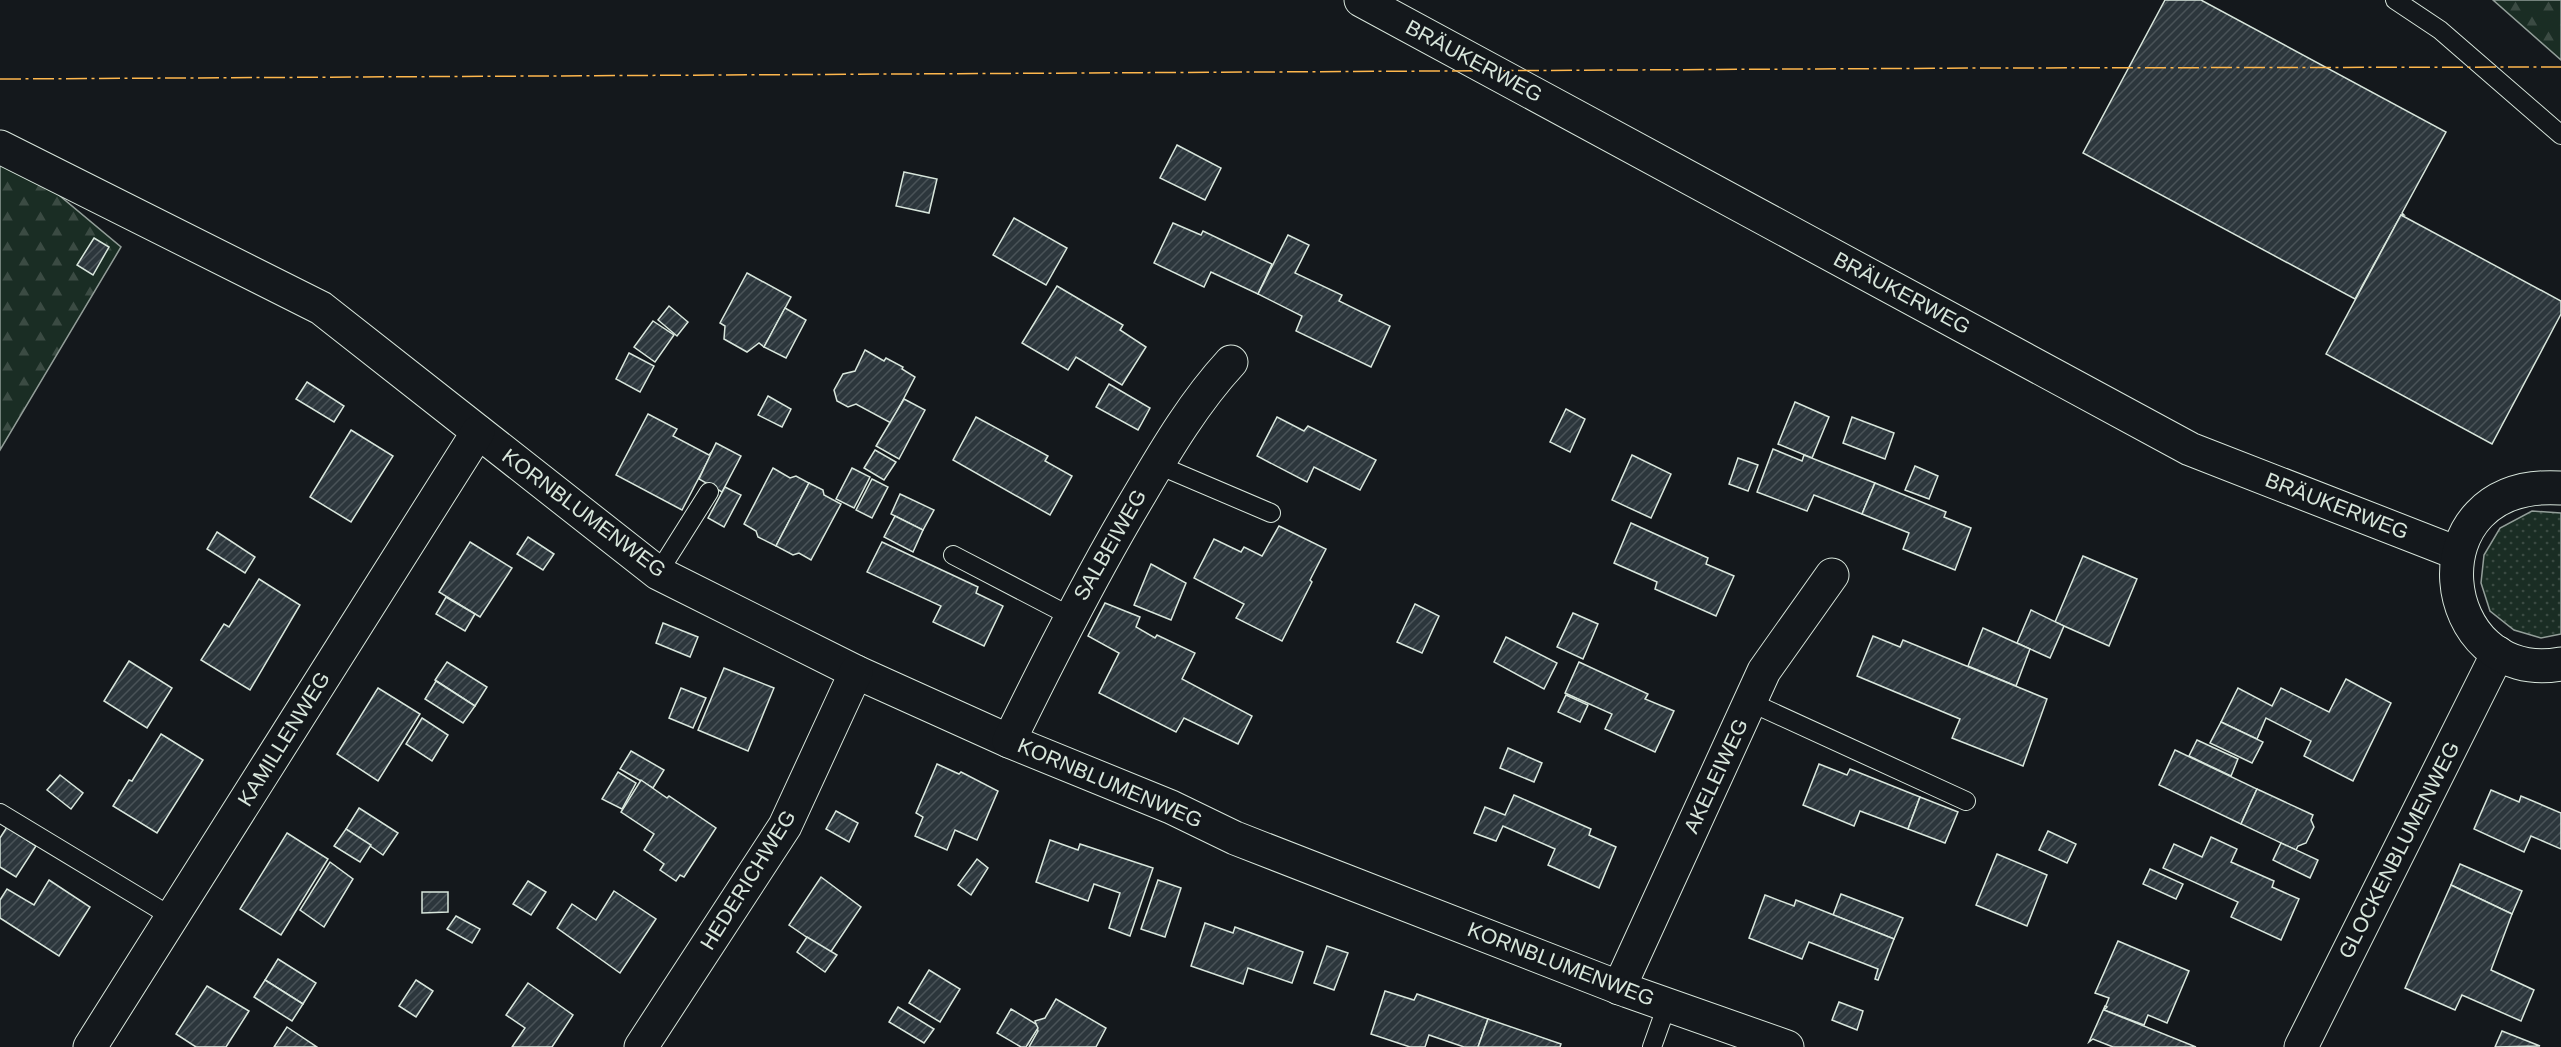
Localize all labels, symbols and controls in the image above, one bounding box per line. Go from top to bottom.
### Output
street label: BRÄUKERWEG [1402,15,1546,106]
street label: BRÄUKERWEG [1830,247,1974,338]
street label: KORNBLUMENWEG [498,444,670,581]
street label: BRÄUKERWEG [2262,468,2412,543]
street label: SALBEIWEG [1069,485,1150,604]
street label: KAMILLENWEG [233,667,334,810]
street label: AKELEIWEG [1679,715,1752,837]
street label: KORNBLUMENWEG [1014,733,1206,832]
street label: GLOCKENBLUMENWEG [2334,737,2463,962]
street label: HEDERICHWEG [695,806,800,954]
street label: KORNBLUMENWEG [1464,917,1658,1010]

